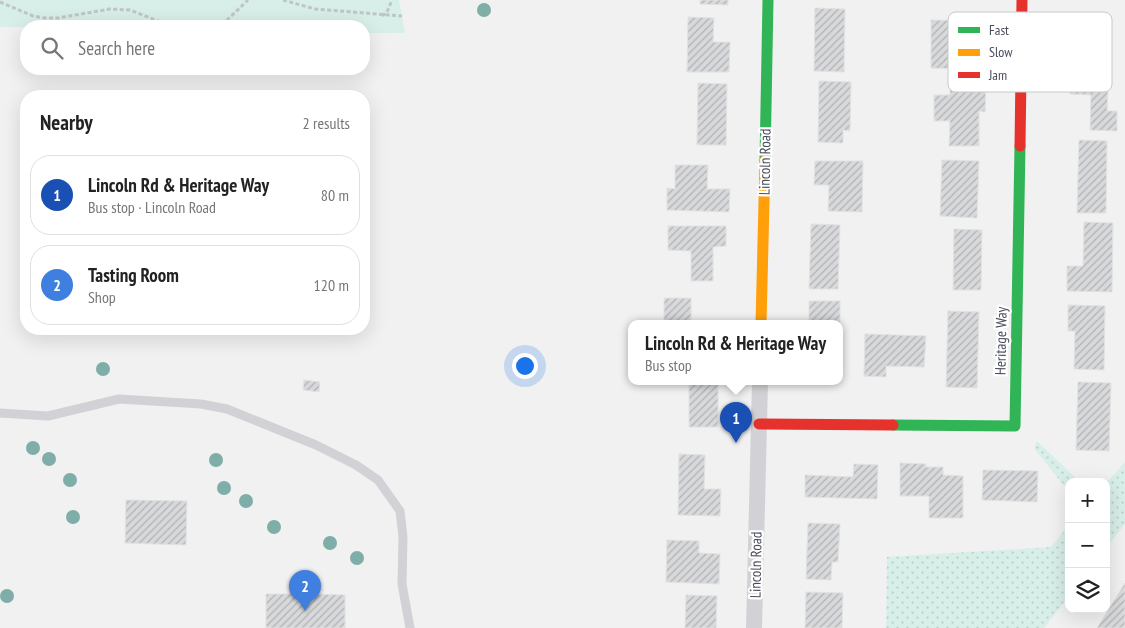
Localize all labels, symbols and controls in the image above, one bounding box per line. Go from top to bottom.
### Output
legend [948,12,1112,92]
search box [20,20,370,75]
text: Fast [989,21,1009,39]
icon: search [38,34,66,62]
text: Search here [78,36,155,60]
text: Slow [989,43,1013,61]
text: Jam [988,66,1007,84]
text: Nearby [40,109,93,136]
text: 2 results [303,113,350,133]
street label: Lincoln Road [754,129,775,195]
text: Lincoln Rd & Heritage Way [88,173,269,197]
text: 1 [53,185,61,205]
text: 80 m [321,185,349,205]
text: Bus stop · Lincoln Road [88,197,216,217]
text: Tasting Room [88,263,179,287]
text: 2 [53,275,61,295]
text: 120 m [314,275,349,295]
text: Shop [88,287,116,307]
street label: Heritage Way [990,306,1011,375]
popup [628,320,843,385]
text: Lincoln Rd & Heritage Way [645,331,826,355]
your location [512,353,538,379]
text: Bus stop [645,355,692,375]
pin: 1 [720,402,752,443]
map controls [1065,478,1110,613]
button: + [1065,478,1110,523]
button: − [1065,523,1110,568]
street label: Lincoln Road [745,532,766,598]
button: layers [1065,568,1110,613]
pin: 2 [289,570,321,611]

